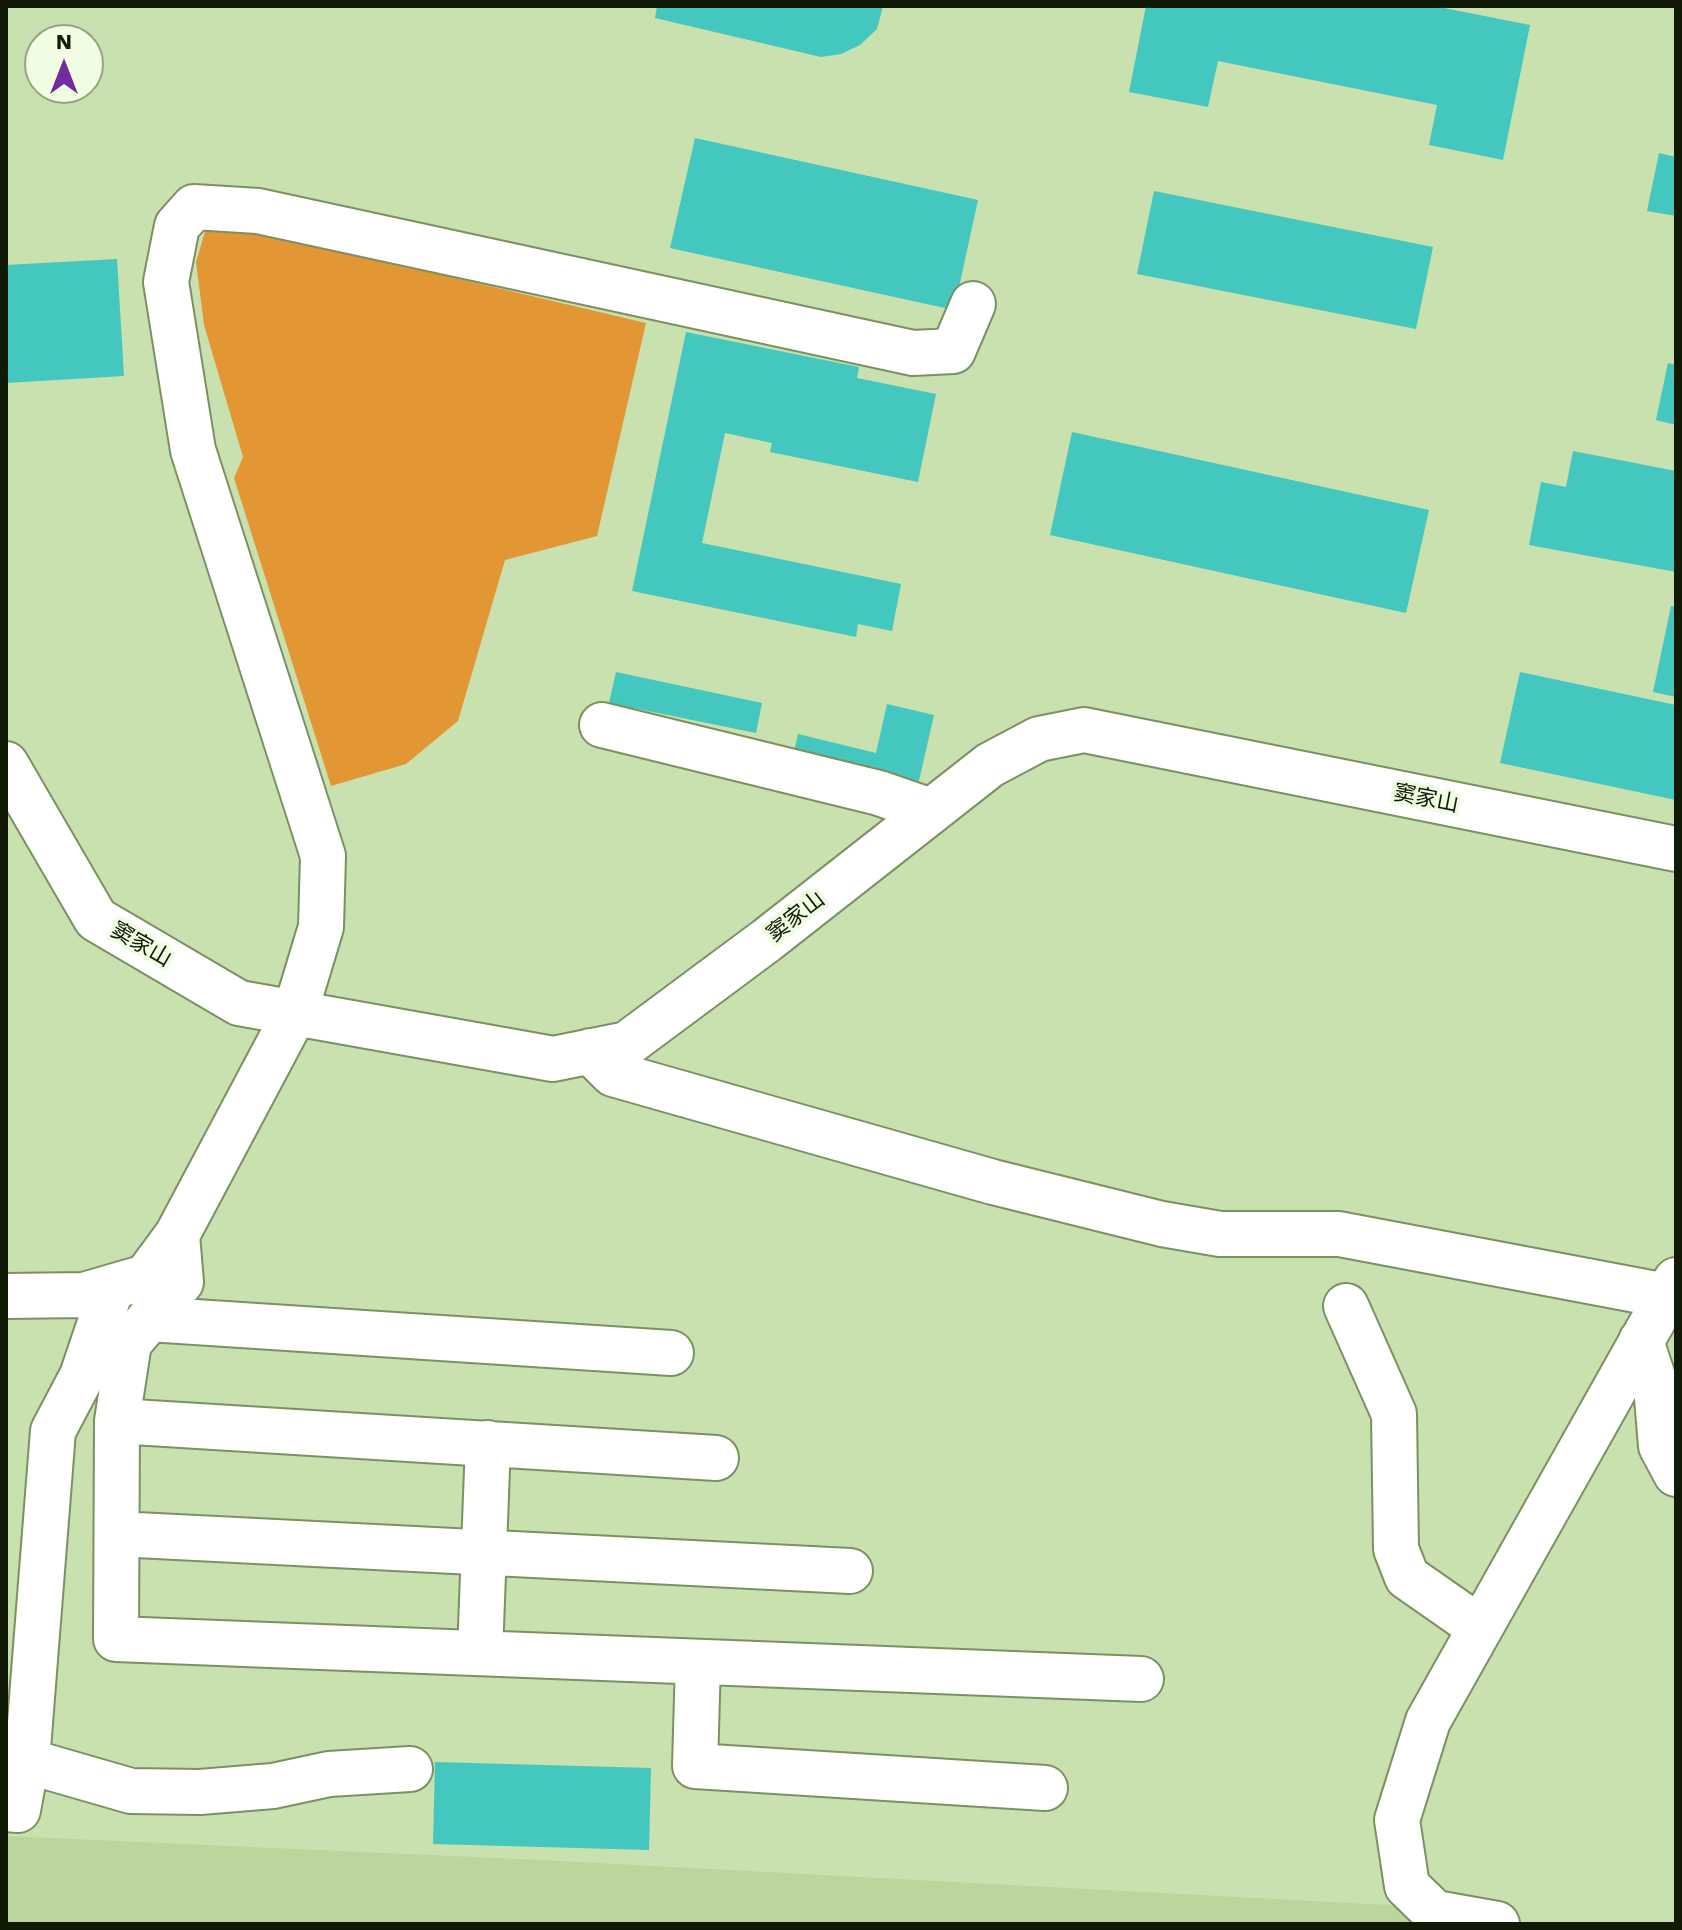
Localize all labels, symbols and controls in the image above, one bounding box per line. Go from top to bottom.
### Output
north arrow [24,24,104,104]
text: N [56,29,72,54]
street label: 窦家山 [1391,780,1461,818]
street label: 窦家山 [762,886,830,948]
street label: 窦家山 [106,917,176,973]

